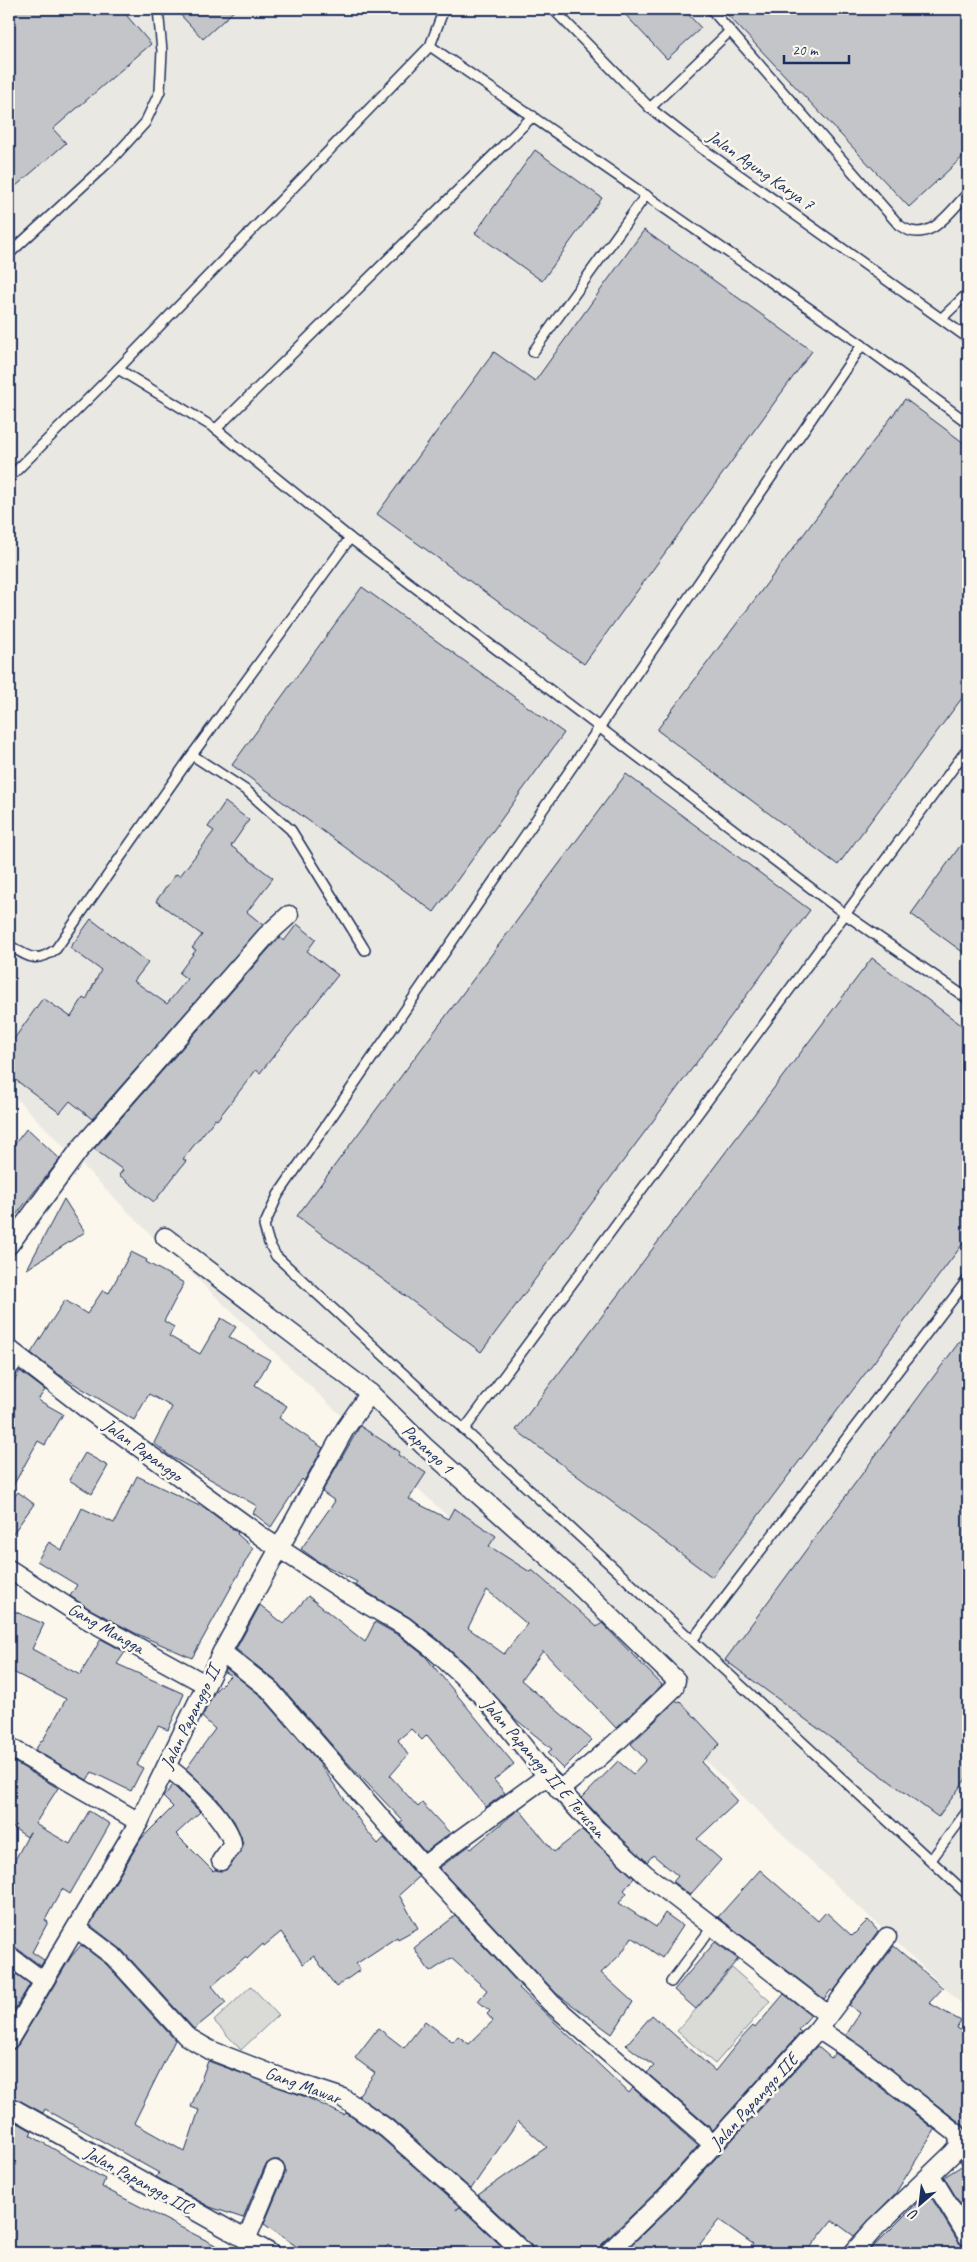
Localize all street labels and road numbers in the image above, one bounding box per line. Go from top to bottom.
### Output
street label: Jalan Agung Karya 7 [703,124,819,215]
street label: Jalan Papanggo [98,1413,188,1487]
street label: Papango 1 [398,1420,459,1479]
street label: Gang Mangga [64,1597,149,1659]
street label: Jalan Papanggo II [155,1658,226,1773]
street label: Jalan Papanggo II E Terusan [477,1693,611,1843]
street label: Jalan Papanggo IIE [704,2047,804,2154]
street label: Gang Mawar [262,2061,346,2110]
street label: Jalan Papanggo IIC [80,2141,199,2220]

